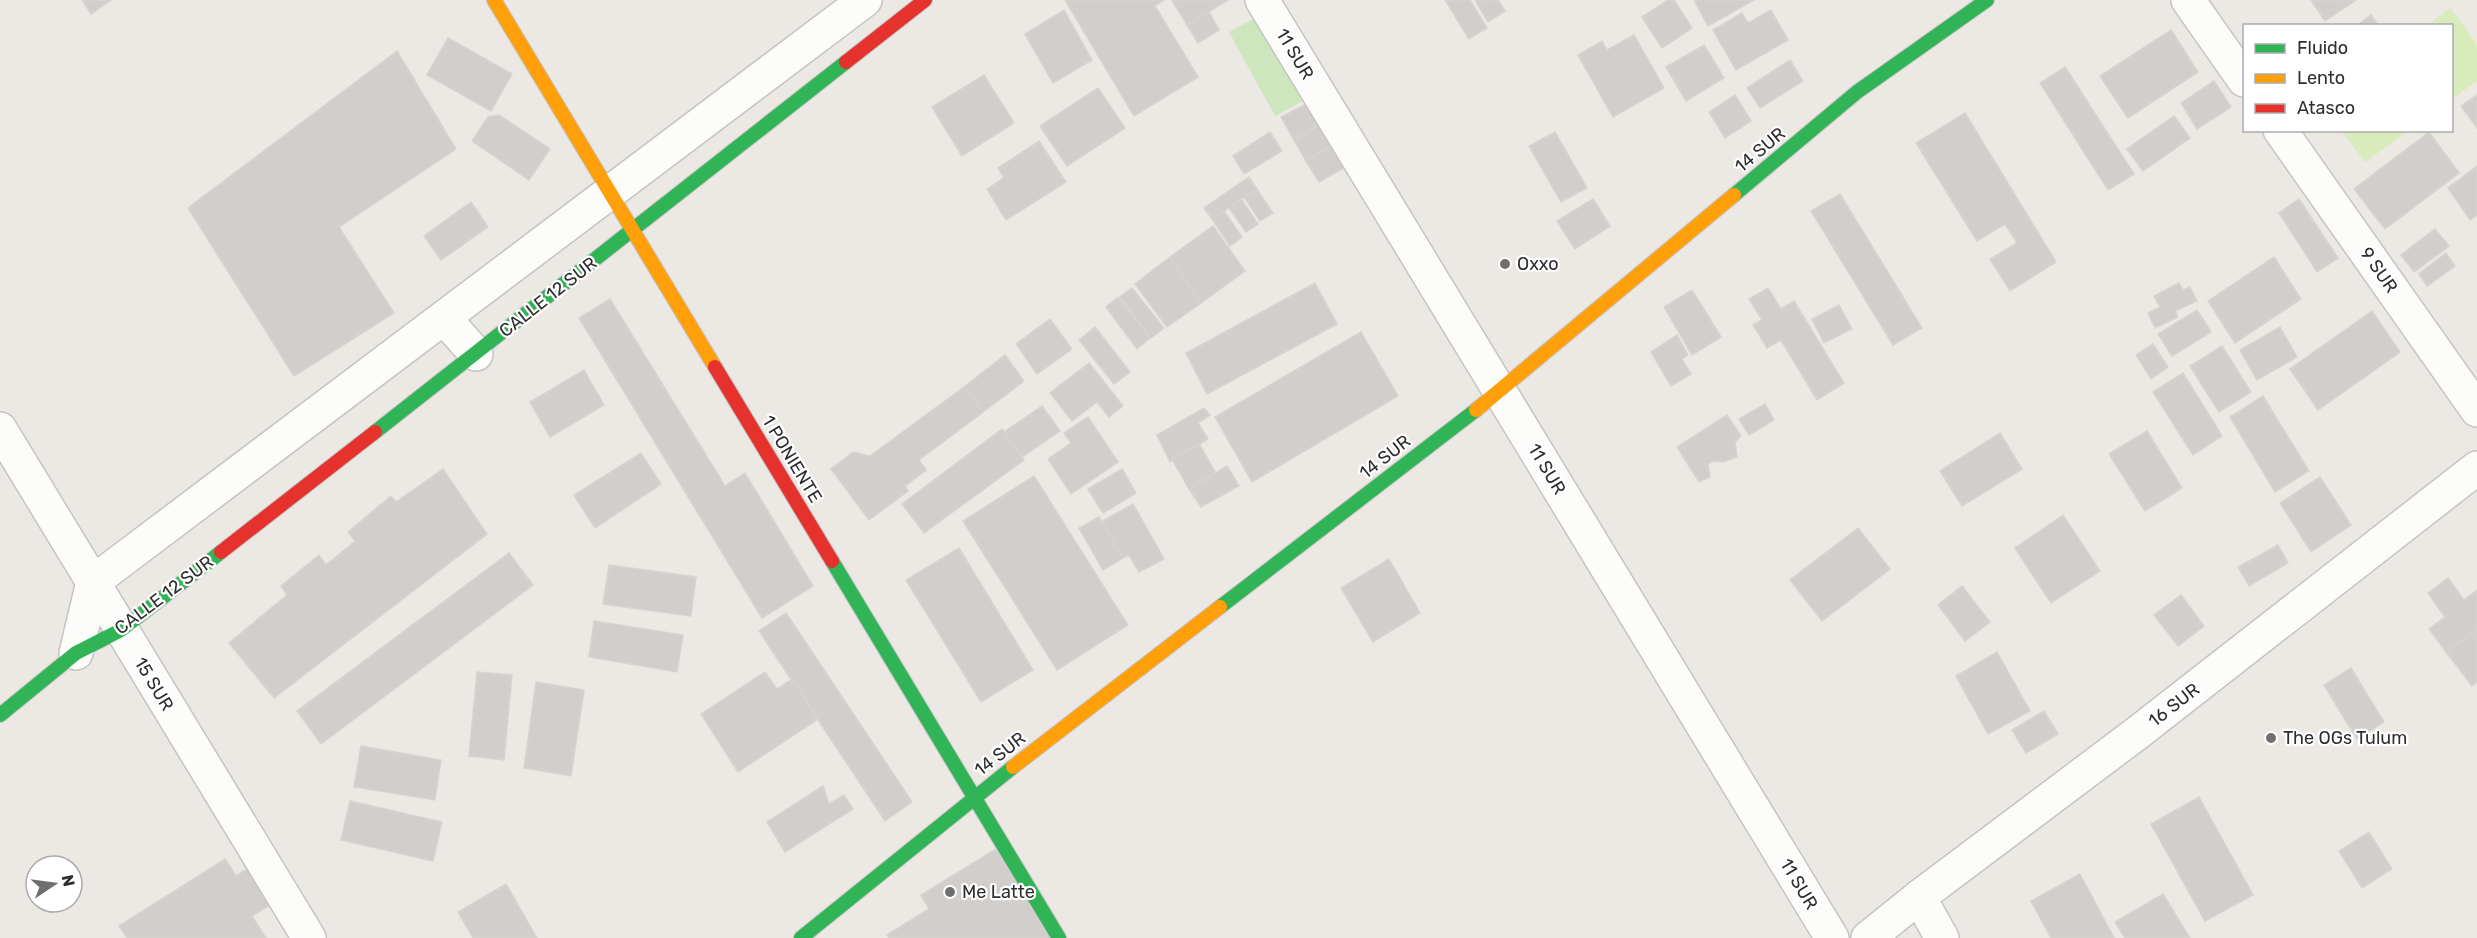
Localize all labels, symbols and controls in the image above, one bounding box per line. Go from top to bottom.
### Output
legend [2243,24,2453,132]
street label: 11 SUR [1271,25,1319,84]
text: Fluido [2297,37,2348,59]
text: Lento [2297,67,2345,89]
text: Atasco [2297,97,2355,119]
street label: 14 SUR [1730,123,1790,177]
street label: 9 SUR [2355,243,2403,297]
street label: CALLE 12 SUR [495,252,601,342]
place label: Oxxo [1517,253,1559,275]
marker: Oxxo [1498,257,1512,271]
street label: 1 PONIENTE [757,411,827,507]
street label: 14 SUR [1355,430,1415,484]
street label: 11 SUR [1523,440,1571,499]
street label: CALLE 12 SUR [110,551,218,639]
street label: 15 SUR [130,653,179,715]
street label: 16 SUR [2144,678,2204,732]
street label: 14 SUR [970,727,1030,781]
place label: The OGs Tulum [2283,727,2407,749]
marker: The OGs Tulum [2264,731,2278,745]
north arrow [24,854,84,914]
street label: 11 SUR [1775,855,1823,914]
text: N [58,873,79,888]
place label: Me Latte [962,881,1035,903]
marker: Me Latte [943,885,957,899]

